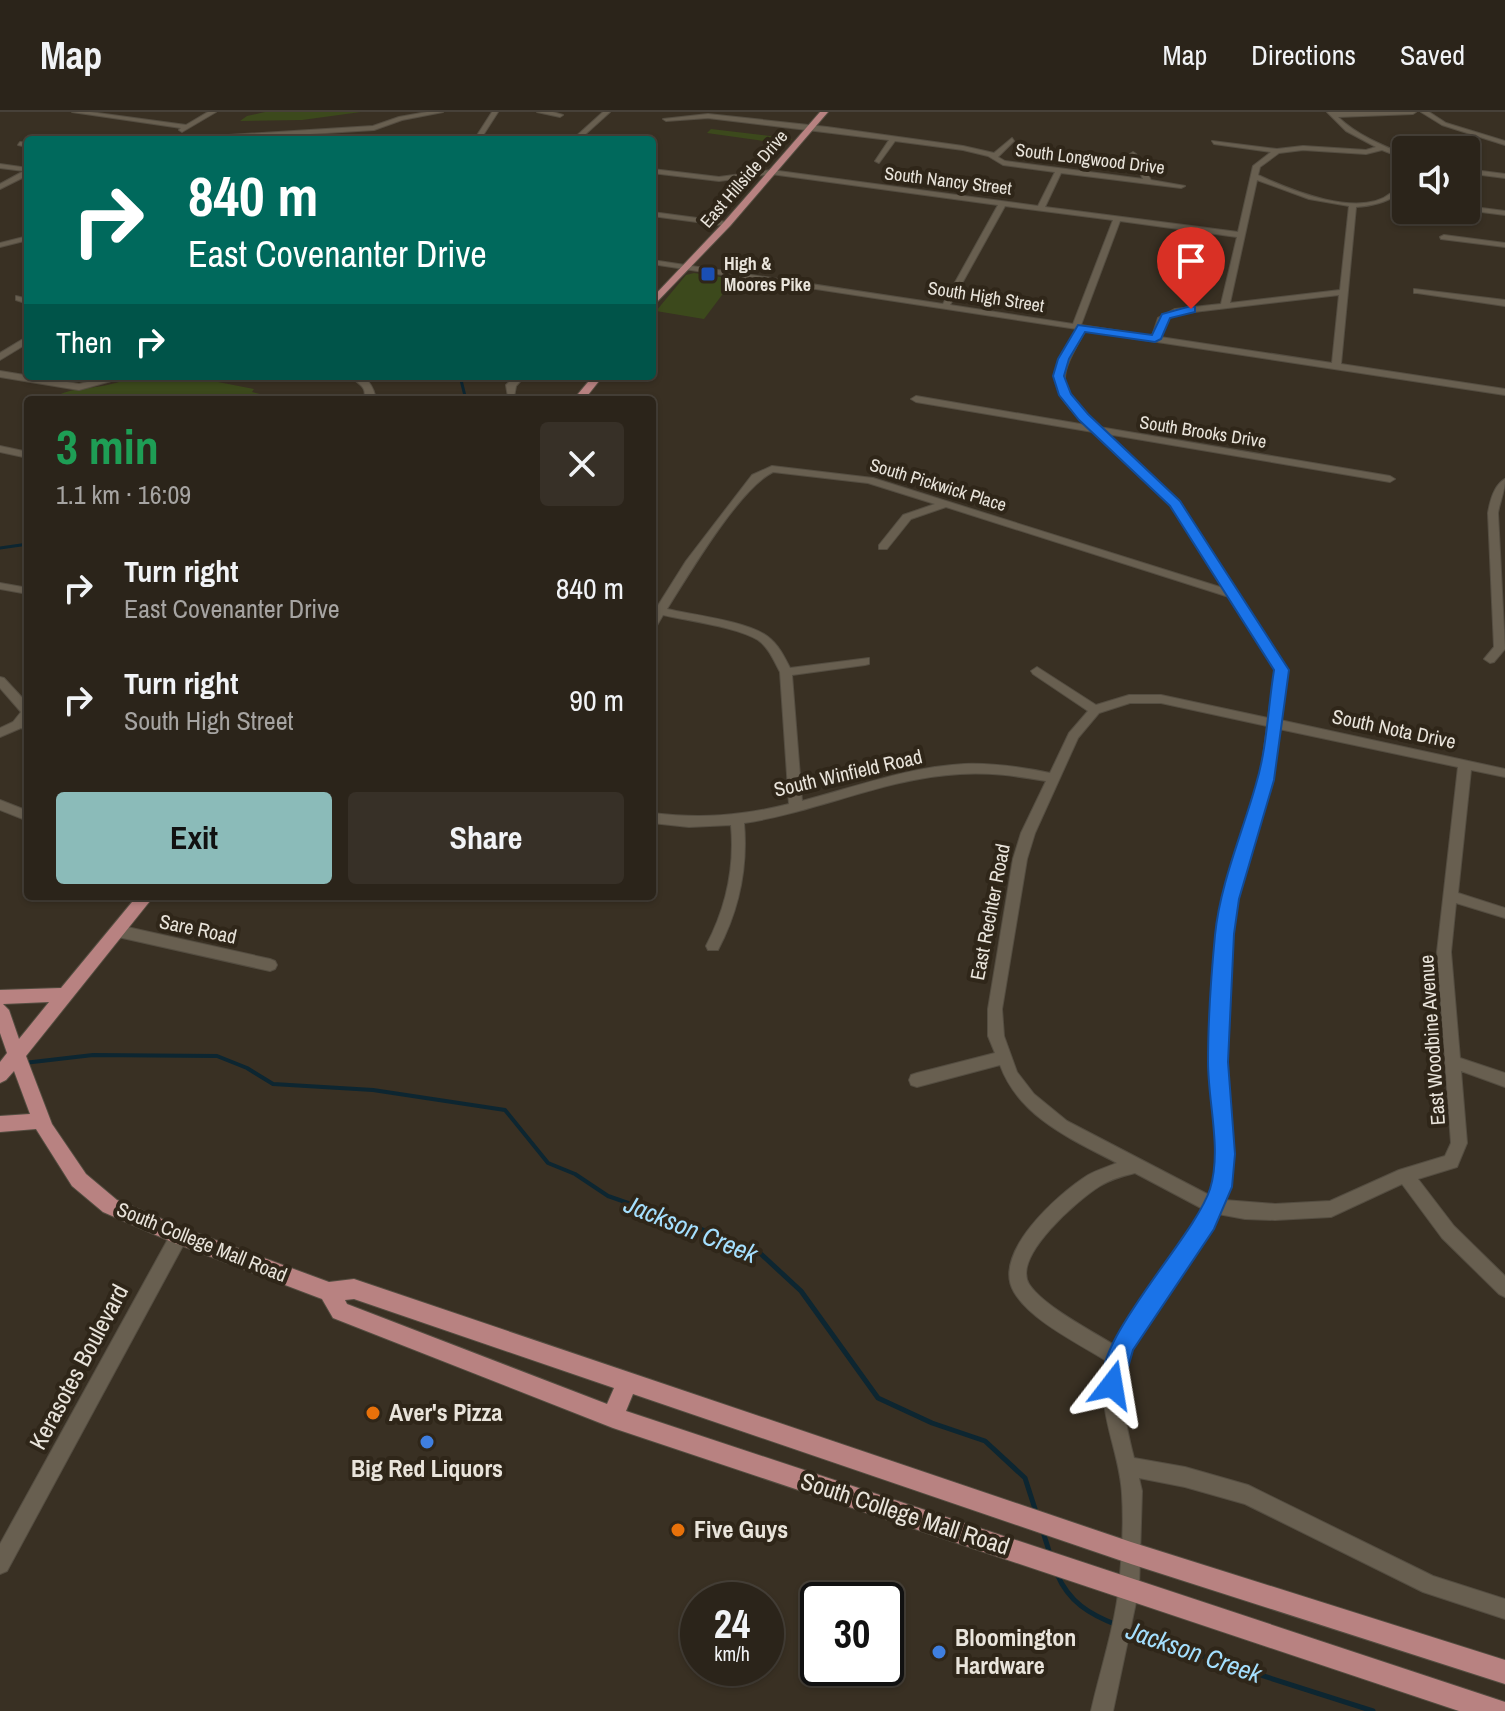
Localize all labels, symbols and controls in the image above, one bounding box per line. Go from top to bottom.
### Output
text: Map [40,30,102,81]
text: Map [1163,36,1207,74]
text: Directions [1251,36,1356,74]
text: Saved [1400,36,1465,74]
street label: East Hillside Drive [694,124,793,233]
map controls [1392,136,1480,224]
button: sound [1392,136,1480,224]
street label: South Longwood Drive [1014,137,1166,180]
text: 840 m [188,158,318,233]
street label: South Nancy Street [883,160,1013,201]
icon: right [56,168,160,272]
pin [1157,227,1225,309]
text: East Covenanter Drive [188,230,487,278]
icon: arrive [1169,239,1213,283]
place label: High & Moores Pike [724,251,811,297]
marker: High & Moores Pike [699,265,717,283]
street label: South High Street [926,275,1046,318]
icon: right [128,320,172,364]
text: Then [56,322,112,362]
street label: South Brooks Drive [1138,409,1268,454]
text: 3 min [56,414,159,479]
button: close [540,422,624,506]
street label: South Pickwick Place [867,452,1010,517]
text: 1.1 km · 16:09 [56,477,191,512]
text: Turn right [124,551,238,591]
icon: right [56,566,100,610]
text: 840 m [556,568,624,608]
text: East Covenanter Drive [124,591,340,626]
text: Turn right [124,663,238,703]
icon: right [56,678,100,722]
text: 90 m [569,680,624,720]
street label: South Nota Drive [1330,702,1458,755]
text: South High Street [124,703,294,738]
street label: South Winfield Road [771,742,925,803]
button: Exit [56,792,332,884]
button: Share [348,792,624,884]
street label: East Rechter Road [963,841,1016,982]
street label: Sare Road [157,907,239,950]
street label: East Woodbine Avenue [1412,954,1451,1126]
water label: Jackson Creek [618,1186,764,1272]
street label: South College Mall Road [113,1195,291,1288]
street label: Kerasotes Boulevard [21,1278,135,1455]
position arrow [1070,1343,1154,1427]
place label: Aver's Pizza [389,1396,502,1428]
marker: Aver's Pizza [364,1404,382,1422]
marker: Big Red Liquors [418,1433,436,1451]
place label: Big Red Liquors [351,1452,503,1484]
street label: South College Mall Road [797,1464,1014,1562]
place label: Five Guys [694,1513,788,1545]
marker: Five Guys [669,1521,687,1539]
speed limit sign: 30 [800,1582,904,1686]
text: 24 [714,1597,750,1650]
water label: Jackson Creek [1121,1612,1268,1691]
place label: Bloomington Hardware [955,1621,1076,1681]
text: km/h [714,1640,750,1667]
marker: Bloomington Hardware [930,1643,948,1661]

